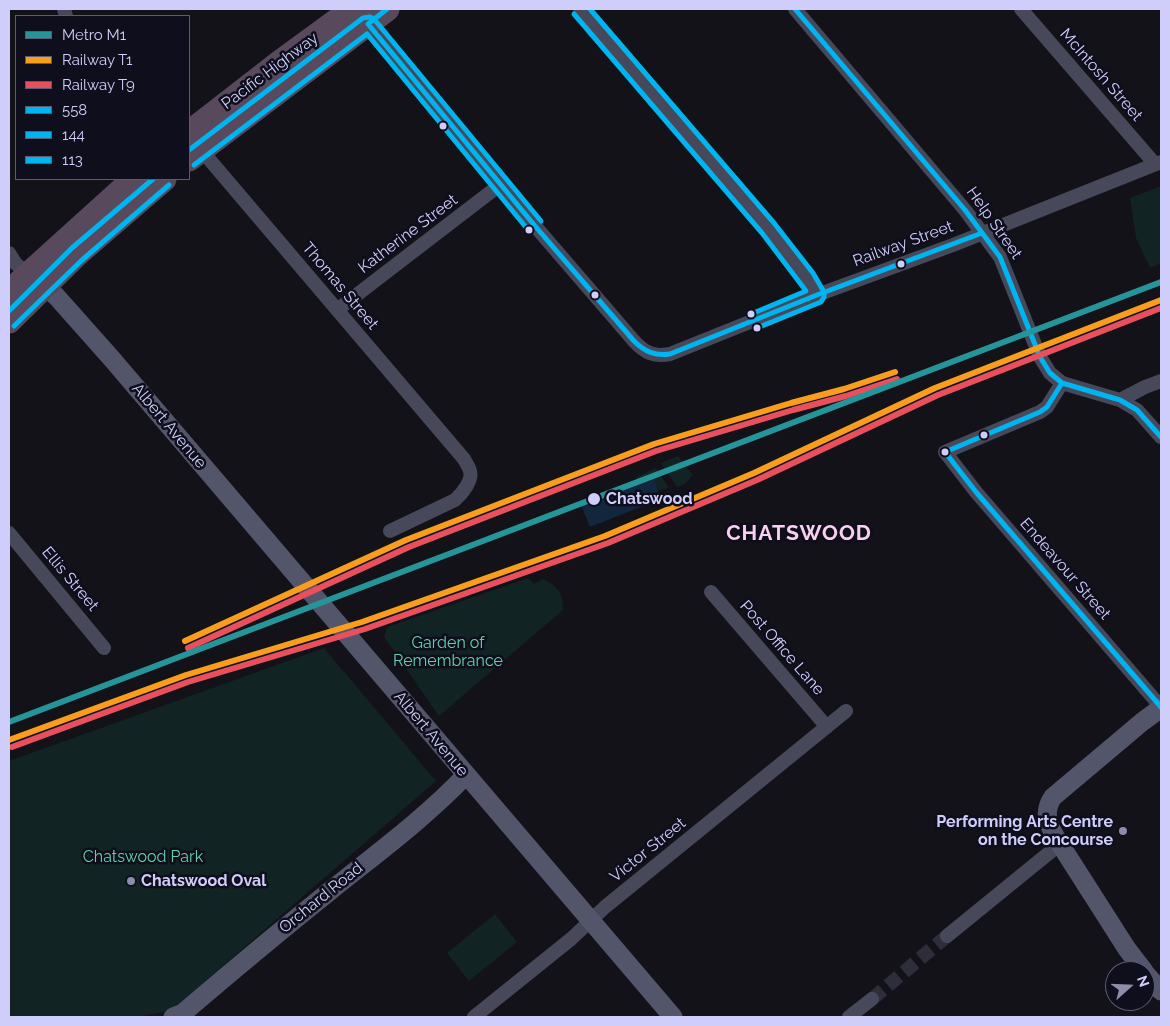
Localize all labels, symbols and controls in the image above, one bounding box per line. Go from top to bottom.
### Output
legend [15,15,190,180]
street label: McIntosh Street [1056,25,1146,125]
text: Metro M1 [62,26,126,44]
street label: Pacific Highway [218,28,322,114]
text: Railway T1 [62,51,133,69]
text: Railway T9 [62,76,135,94]
text: 558 [62,101,87,119]
unlabelled marker [438,121,448,131]
text: 144 [62,126,85,144]
text: 113 [62,151,83,169]
street label: Help Street [962,183,1026,263]
street label: Katherine Street [355,190,461,278]
street label: Railway Street [850,217,956,271]
unlabelled marker [524,225,534,235]
street label: Thomas Street [298,238,382,334]
unlabelled marker [896,259,906,269]
unlabelled marker [590,290,600,300]
unlabelled marker [746,309,756,319]
unlabelled marker [752,323,762,333]
street label: Albert Avenue [128,379,210,473]
unlabelled marker [979,430,989,440]
unlabelled marker [940,447,950,457]
place label: Chatswood [606,489,692,509]
marker: Chatswood [586,491,602,507]
street label: Endeavour Street [1016,514,1114,624]
district label: CHATSWOOD [725,521,873,547]
street label: Ellis Street [38,543,102,615]
street label: Post Office Lane [736,597,828,699]
park label: Garden of Remembrance [393,633,503,671]
street label: Albert Avenue [390,687,472,781]
place label: Performing Arts Centre on the Concourse [936,812,1113,850]
street label: Victor Street [606,814,690,886]
marker: Performing Arts Centre on the Concourse [1117,825,1129,837]
park label: Chatswood Park [83,847,203,867]
street label: Orchard Road [275,858,367,938]
place label: Chatswood Oval [141,871,266,891]
marker: Chatswood Oval [125,875,137,887]
north arrow [1105,961,1155,1011]
text: N [1134,973,1153,989]

